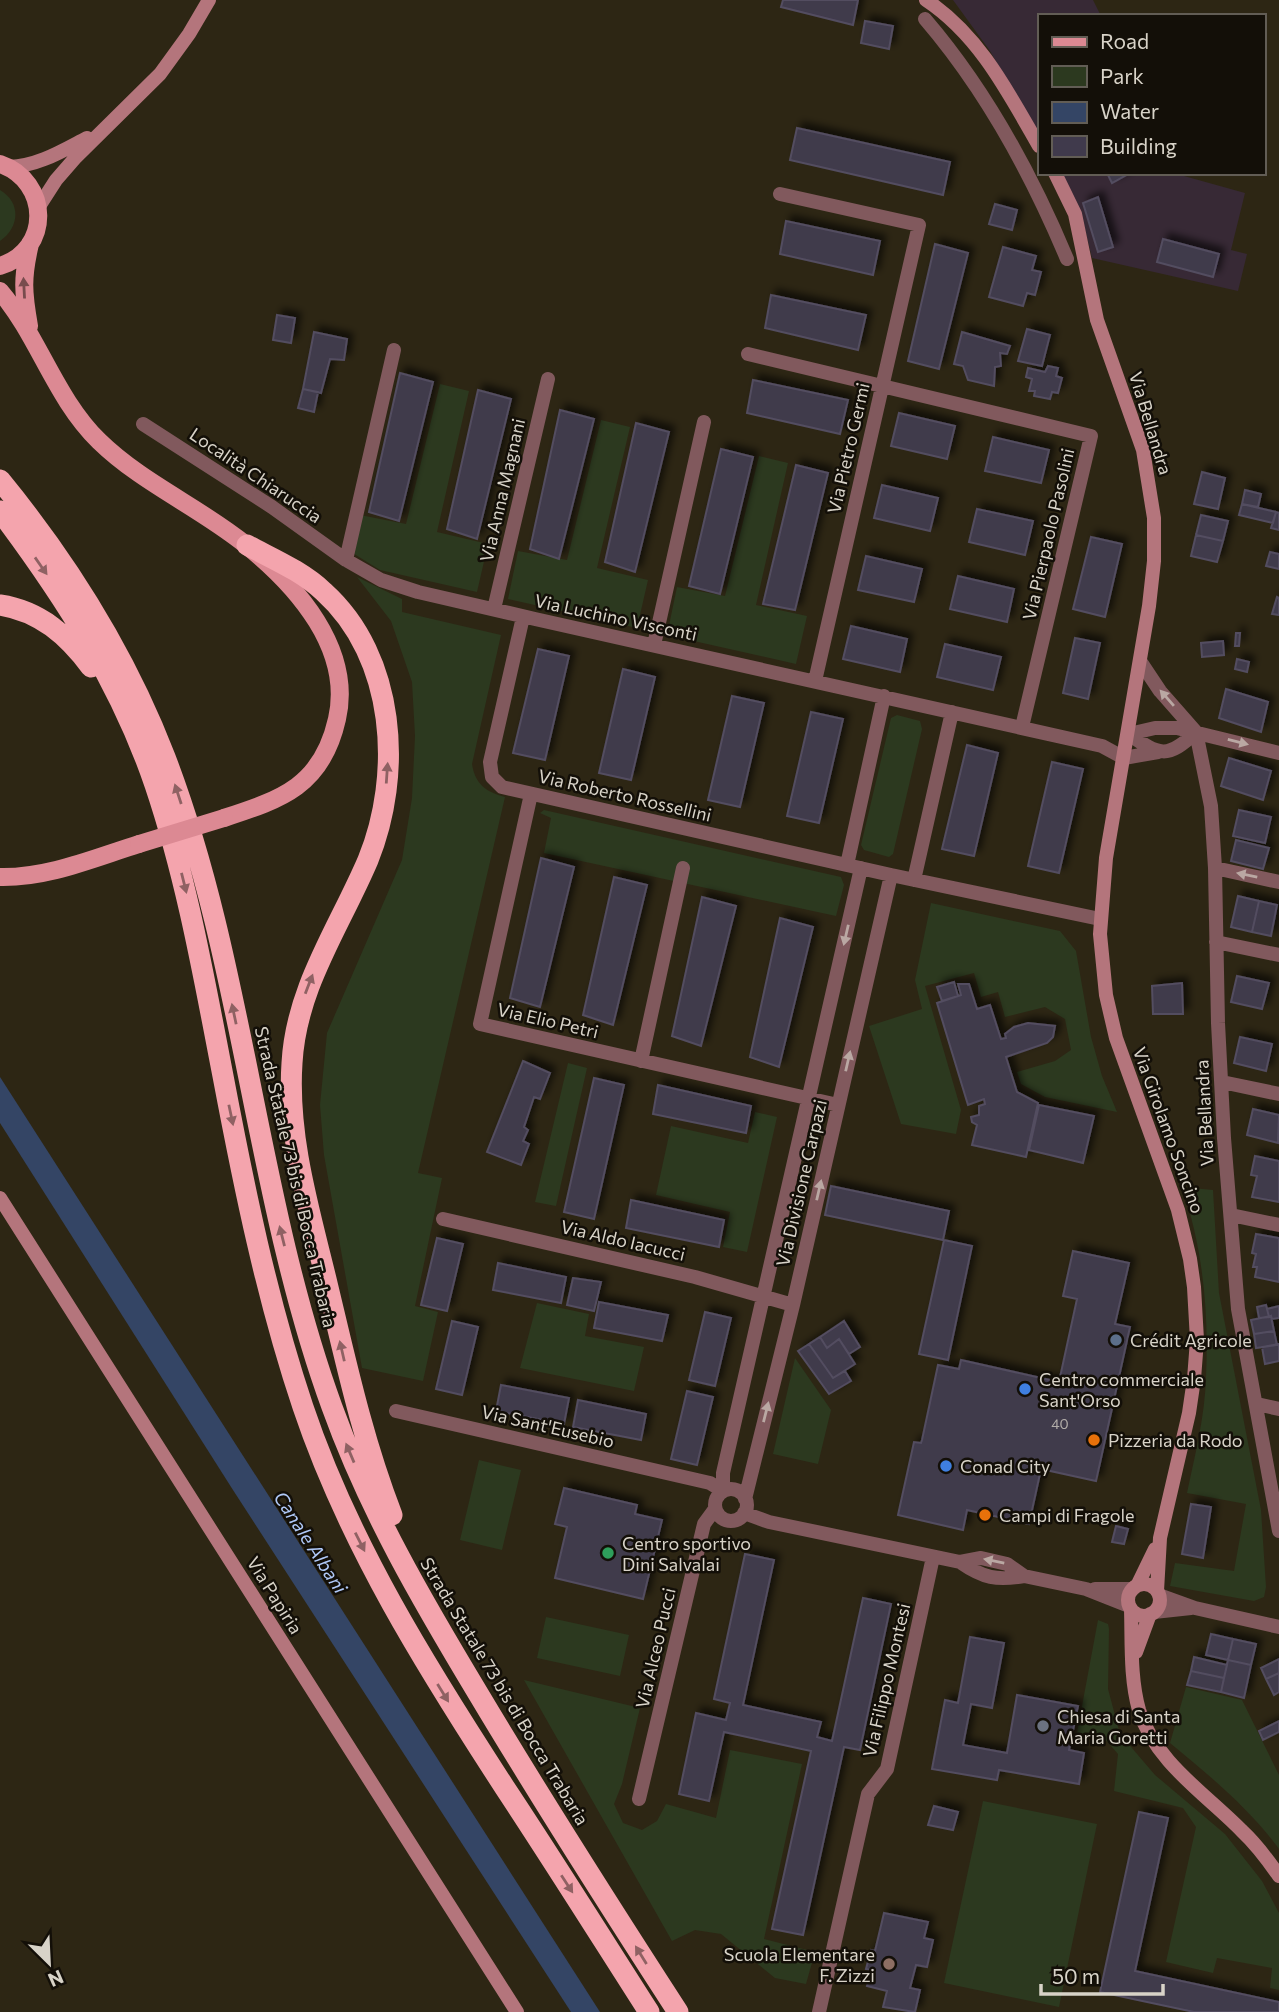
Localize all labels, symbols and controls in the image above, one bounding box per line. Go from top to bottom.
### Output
legend [1038,14,1265,175]
text: Road [1100,28,1149,53]
text: Park [1100,63,1144,88]
text: Water [1100,98,1159,123]
text: Building [1100,133,1177,158]
one-way arrow [18,277,29,299]
street label: Via Bellandra [1125,369,1177,477]
street label: Via Pietro Germi [822,380,874,516]
street label: Via Anna Magnani [475,416,529,564]
street label: Località Chiaruccia [186,423,326,527]
street label: Via Pierpaolo Pasolini [1018,446,1078,622]
one-way arrow [34,557,48,575]
street label: Via Luchino Visconti [533,589,699,645]
one-way arrow [1159,689,1175,707]
one-way arrow [1227,737,1249,748]
one-way arrow [382,761,393,783]
street label: Via Roberto Rossellini [536,764,714,826]
one-way arrow [172,783,183,804]
one-way arrow [1236,870,1258,881]
one-way arrow [179,872,190,894]
one-way arrow [840,924,851,946]
one-way arrow [304,974,315,995]
street label: Via Elio Petri [495,998,601,1042]
one-way arrow [229,1003,240,1025]
street label: Strada Statale 73 bis di Bocca Trabaria [251,1024,341,1330]
street label: Via Girolamo Soncino [1129,1044,1209,1216]
one-way arrow [843,1050,854,1072]
street label: Via Bellandra [1190,1059,1218,1167]
street label: Via Divisione Carpazi [771,1097,831,1269]
one-way arrow [226,1104,237,1126]
one-way arrow [813,1179,824,1201]
street label: Via Aldo Iacucci [559,1215,687,1265]
one-way arrow [276,1225,287,1247]
place label: Crédit Agricole [1130,1329,1252,1351]
marker: Crédit Agricole [1108,1332,1124,1348]
one-way arrow [337,1340,348,1362]
place label: Centro commerciale Sant'Orso [1039,1368,1204,1411]
marker: Centro commerciale Sant'Orso [1017,1381,1033,1397]
street label: Via Sant'Eusebio [479,1400,617,1452]
one-way arrow [761,1401,772,1423]
house number: 40 [1051,1415,1069,1432]
place label: Pizzeria da Rodo [1108,1429,1243,1451]
marker: Pizzeria da Rodo [1086,1432,1102,1448]
one-way arrow [345,1442,356,1463]
place label: Conad City [960,1455,1050,1477]
marker: Conad City [938,1458,954,1474]
water label: Canale Albani [269,1487,353,1598]
place label: Campi di Fragole [999,1504,1135,1526]
marker: Campi di Fragole [977,1507,993,1523]
one-way arrow [355,1532,366,1552]
place label: Centro sportivo Dini Salvalai [622,1532,751,1575]
marker: Centro sportivo Dini Salvalai [600,1545,616,1561]
street label: Via Papiria [243,1552,307,1638]
street label: Strada Statale 73 bis di Bocca Trabaria [416,1553,594,1829]
one-way arrow [983,1556,1005,1567]
street label: Via Alceo Pucci [630,1585,680,1711]
street label: Via Filippo Montesi [858,1601,914,1759]
one-way arrow [436,1683,449,1703]
place label: Chiesa di Santa Maria Goretti [1057,1705,1180,1748]
marker: Chiesa di Santa Maria Goretti [1035,1718,1051,1734]
one-way arrow [560,1874,573,1894]
north arrow [14,1928,84,1998]
place label: Scuola Elementare F. Zizzi [724,1943,875,1986]
one-way arrow [634,1945,647,1964]
scale bar [1041,1952,1164,1996]
marker: Scuola Elementare F. Zizzi [881,1956,897,1972]
text: 50 m [1052,1963,1100,1988]
text: N [45,1966,67,1992]

